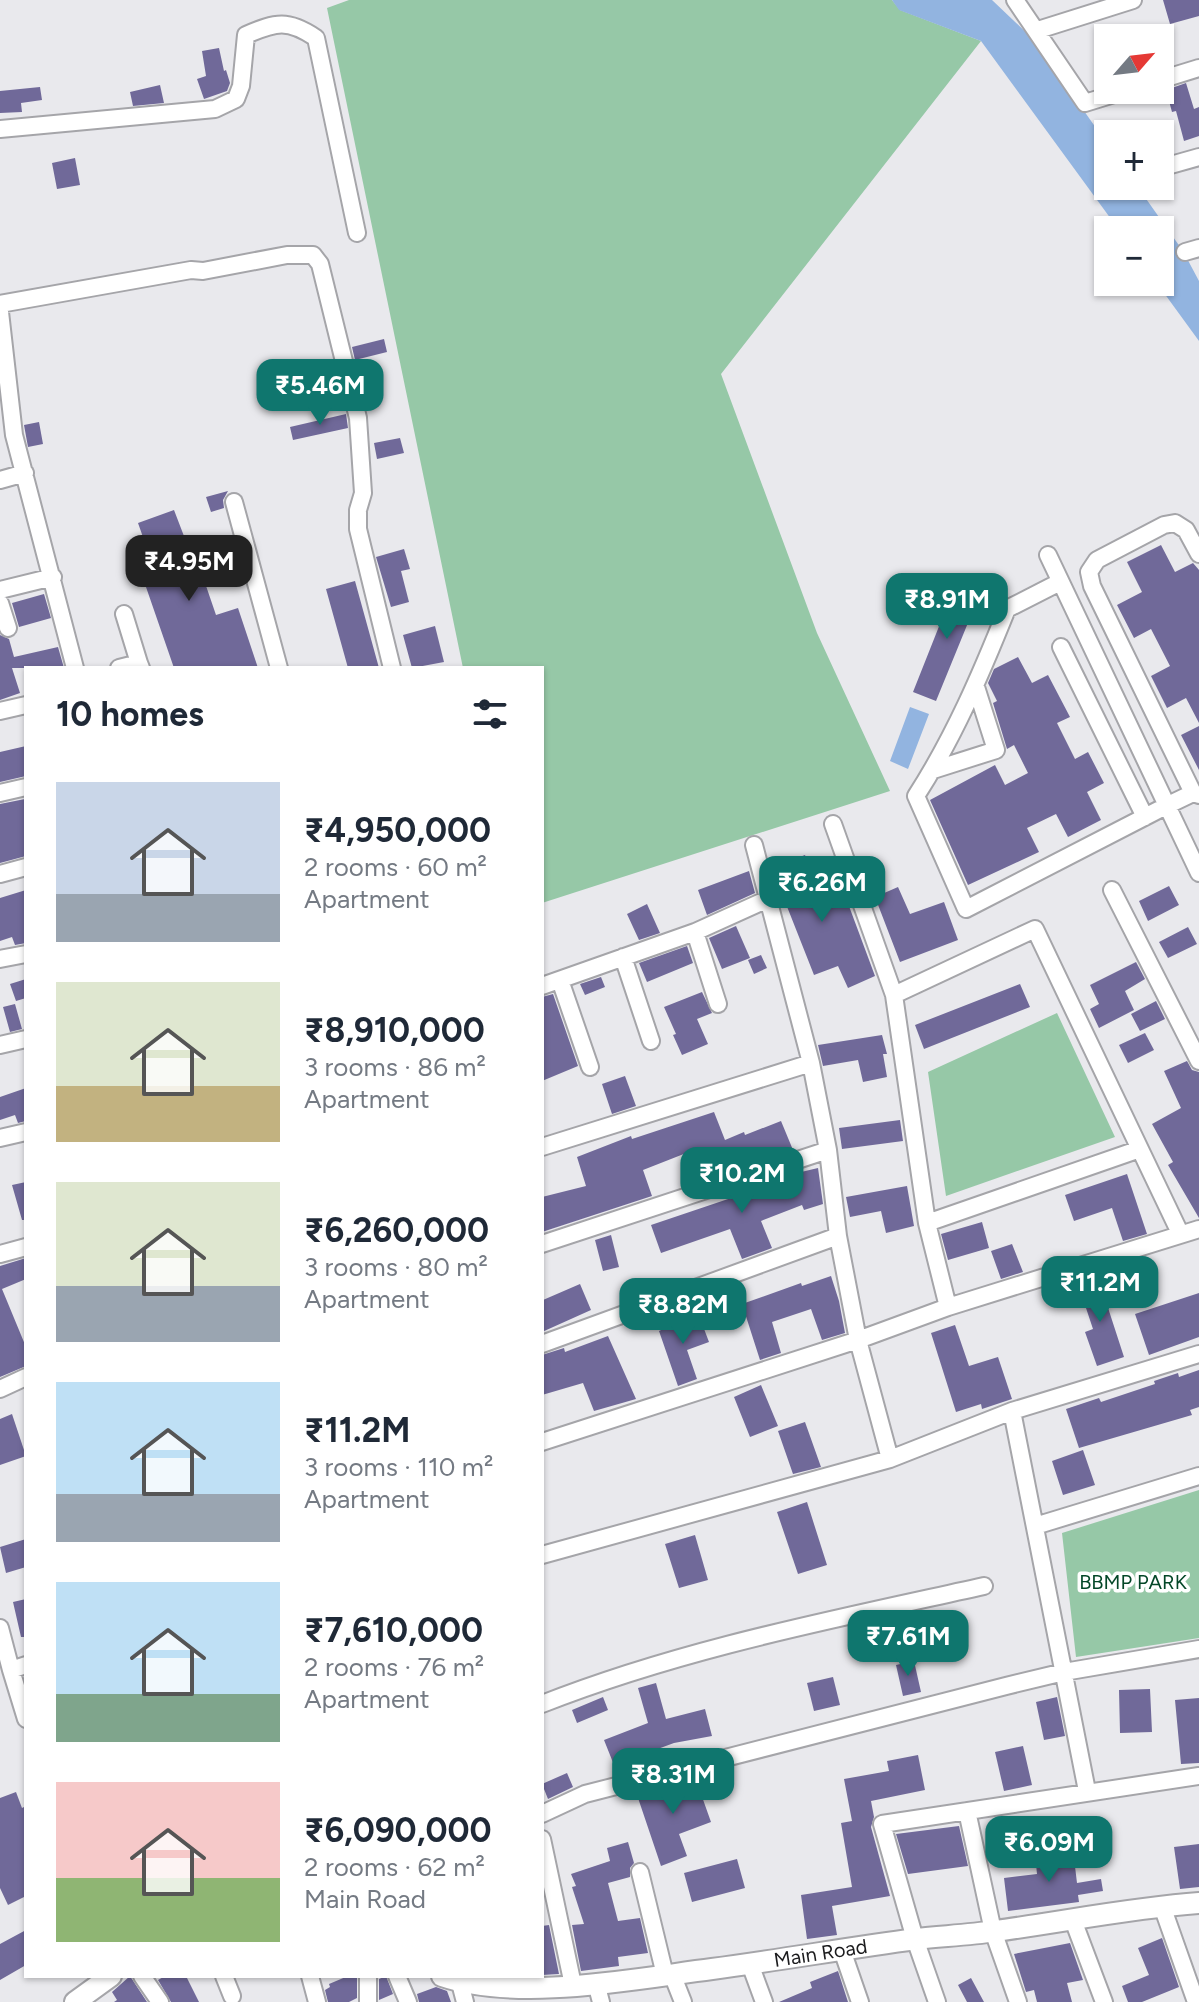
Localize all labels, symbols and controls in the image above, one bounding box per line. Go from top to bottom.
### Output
north arrow [1094,24,1174,104]
map controls [1094,24,1174,296]
button: + [1094,120,1174,200]
button: − [1094,216,1174,296]
pin: ₹5.46M [255,359,385,427]
text: ₹5.46M [275,369,365,401]
pin: ₹4.95M [124,535,254,603]
text: ₹4.95M [144,545,234,577]
pin: ₹8.91M [882,573,1012,641]
text: ₹8.91M [904,583,990,615]
icon: filters [468,692,512,736]
text: 10 homes [56,694,204,735]
text: ₹4,950,000 [304,810,491,851]
icon: home [120,814,216,910]
text: 2 rooms · 60 m² [304,851,487,883]
pin: ₹6.26M [757,856,887,924]
text: ₹6.26M [777,866,867,898]
text: Apartment [304,883,430,915]
text: ₹8,910,000 [304,1010,485,1051]
icon: home [120,1014,216,1110]
text: 3 rooms · 86 m² [304,1051,486,1083]
text: Apartment [304,1083,430,1115]
pin: ₹10.2M [677,1147,807,1215]
text: ₹10.2M [698,1157,786,1189]
text: ₹6,260,000 [304,1210,489,1251]
icon: home [120,1214,216,1310]
text: 3 rooms · 80 m² [304,1251,488,1283]
pin: ₹11.2M [1035,1256,1165,1324]
text: ₹11.2M [1059,1266,1141,1298]
pin: ₹8.82M [618,1278,748,1346]
text: Apartment [304,1283,430,1315]
text: ₹8.82M [637,1288,729,1320]
text: ₹11.2M [304,1410,410,1451]
icon: home [120,1414,216,1510]
text: 3 rooms · 110 m² [304,1451,493,1483]
text: Apartment [304,1483,430,1515]
park label: BBMP PARK [1079,1570,1188,1594]
text: ₹7,610,000 [304,1610,483,1651]
pin: ₹7.61M [843,1610,973,1678]
icon: home [120,1614,216,1710]
text: ₹7.61M [866,1620,950,1652]
text: 2 rooms · 76 m² [304,1651,484,1683]
text: Apartment [304,1683,430,1715]
pin: ₹8.31M [608,1748,738,1816]
text: ₹8.31M [630,1758,716,1790]
text: ₹6,090,000 [304,1810,491,1851]
icon: home [120,1814,216,1910]
pin: ₹6.09M [984,1816,1114,1884]
text: ₹6.09M [1003,1826,1095,1858]
text: 2 rooms · 62 m² [304,1851,485,1883]
text: Main Road [304,1883,426,1915]
street label: Main Road [772,1934,869,1972]

